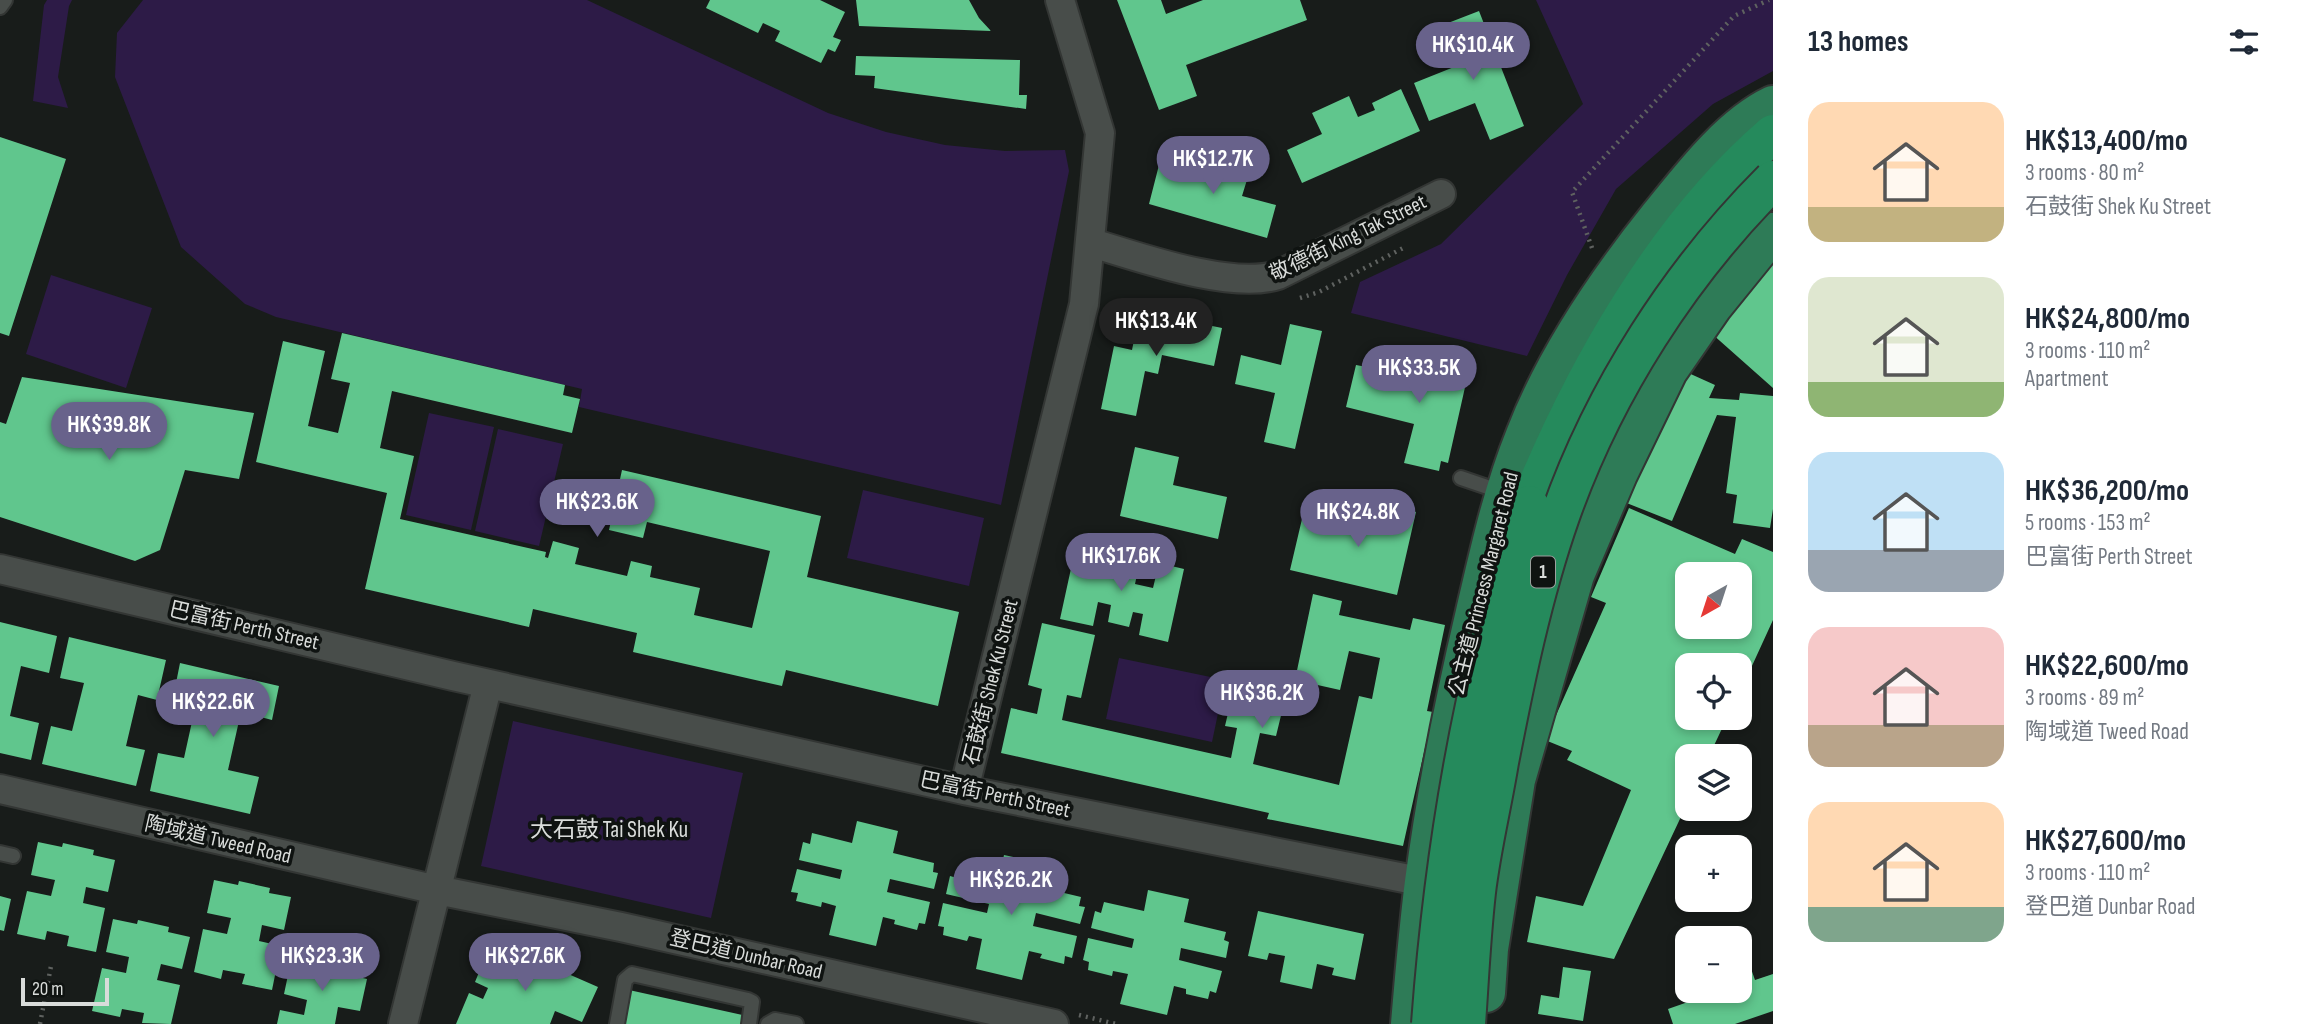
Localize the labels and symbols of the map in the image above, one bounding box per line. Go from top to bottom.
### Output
pin: HK$10.4K [1401,22,1545,82]
pin: HK$12.7K [1141,136,1285,196]
street label: 敬德街 King Tak Street [1265,189,1431,287]
pin: HK$13.4K [1084,298,1228,358]
pin: HK$33.5K [1347,346,1491,405]
pin: HK$39.8K [37,402,181,462]
street label: 公主道 Princess Margaret Road [1444,469,1524,699]
pin: HK$23.6K [525,480,669,539]
pin: HK$24.8K [1286,490,1430,549]
pin: HK$17.6K [1049,534,1193,593]
road number: 1 [1531,556,1555,587]
north arrow [1675,562,1752,639]
street label: 巴富街 Perth Street [167,597,321,655]
street label: 石鼓街 Shek Ku Street [958,597,1024,767]
pin: HK$36.2K [1190,670,1334,730]
pin: HK$22.6K [141,680,285,739]
street label: 巴富街 Perth Street [918,767,1072,823]
street label: 陶域道 Tweed Road [142,811,294,869]
district label: 大石鼓 Tai Shek Ku [530,816,688,844]
pin: HK$26.2K [939,858,1083,917]
street label: 登巴道 Dunbar Road [667,925,825,985]
pin: HK$23.3K [250,934,394,993]
pin: HK$27.6K [453,934,597,993]
scale bar [21,975,108,1007]

